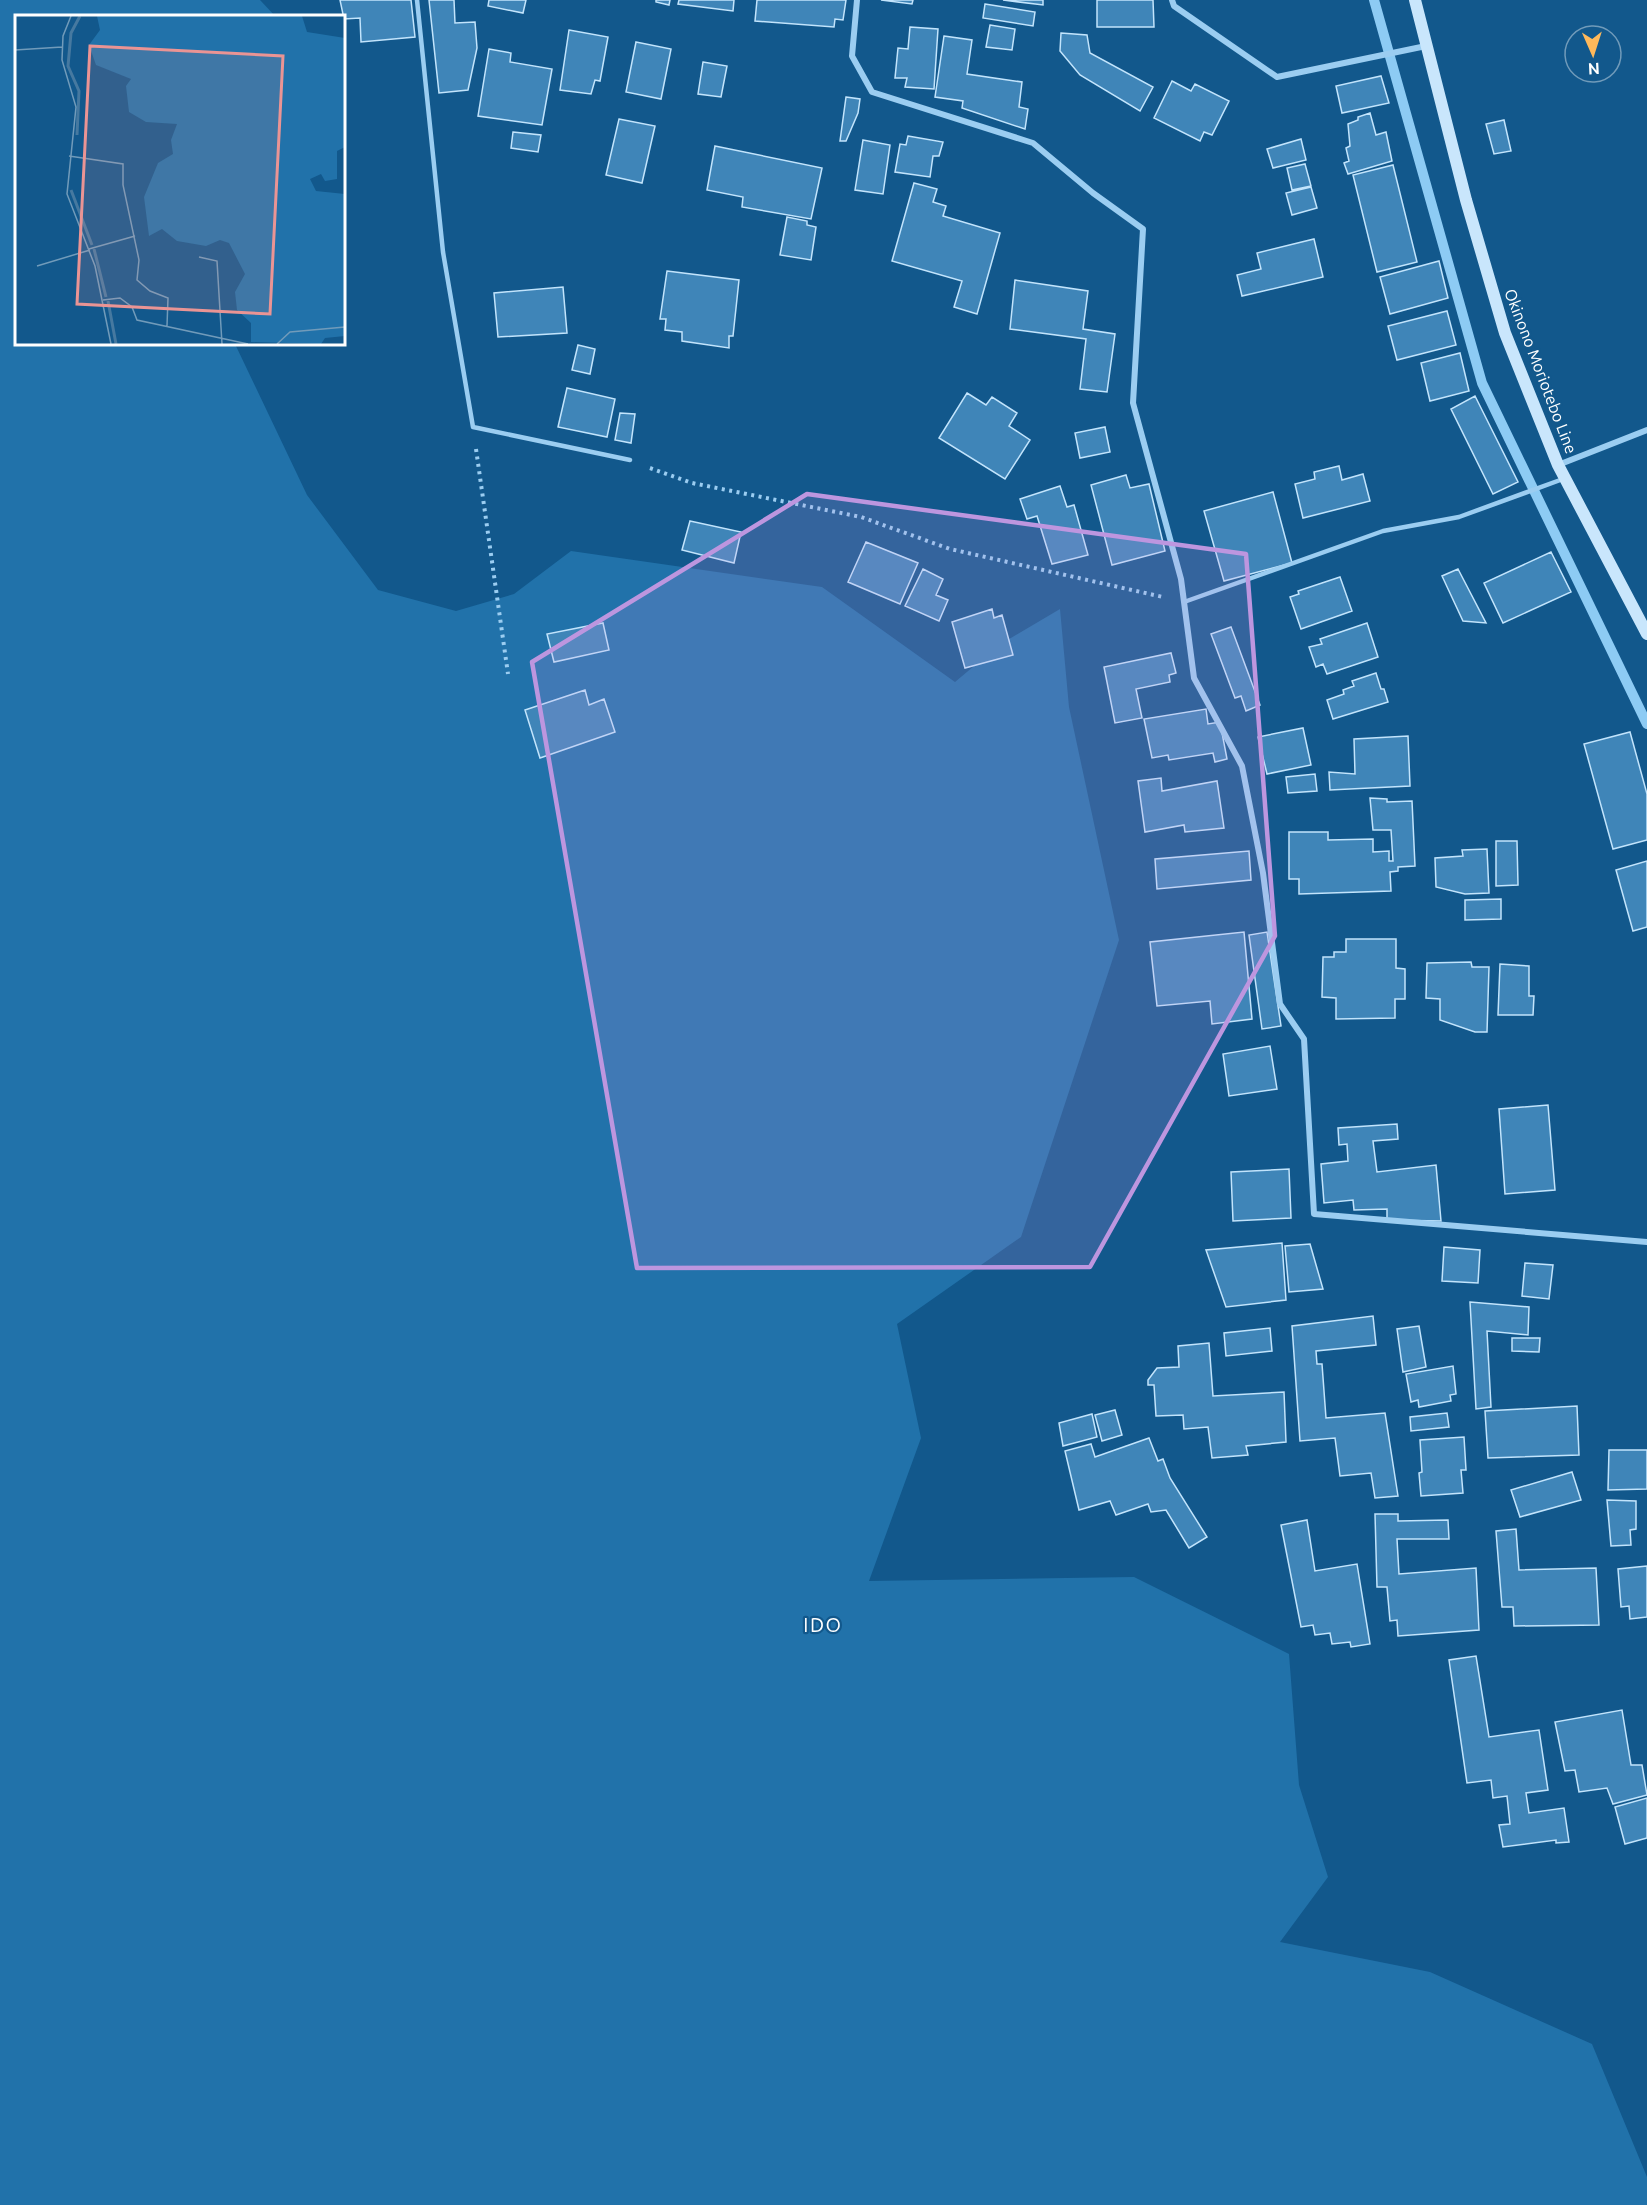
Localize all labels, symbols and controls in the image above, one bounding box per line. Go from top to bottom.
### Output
inset map [15,15,345,345]
north arrow [1563,24,1623,84]
text: N [1587,60,1600,78]
street label: Okinono Moriotebo Line [1501,286,1581,456]
district label: IDO [803,1613,843,1636]

